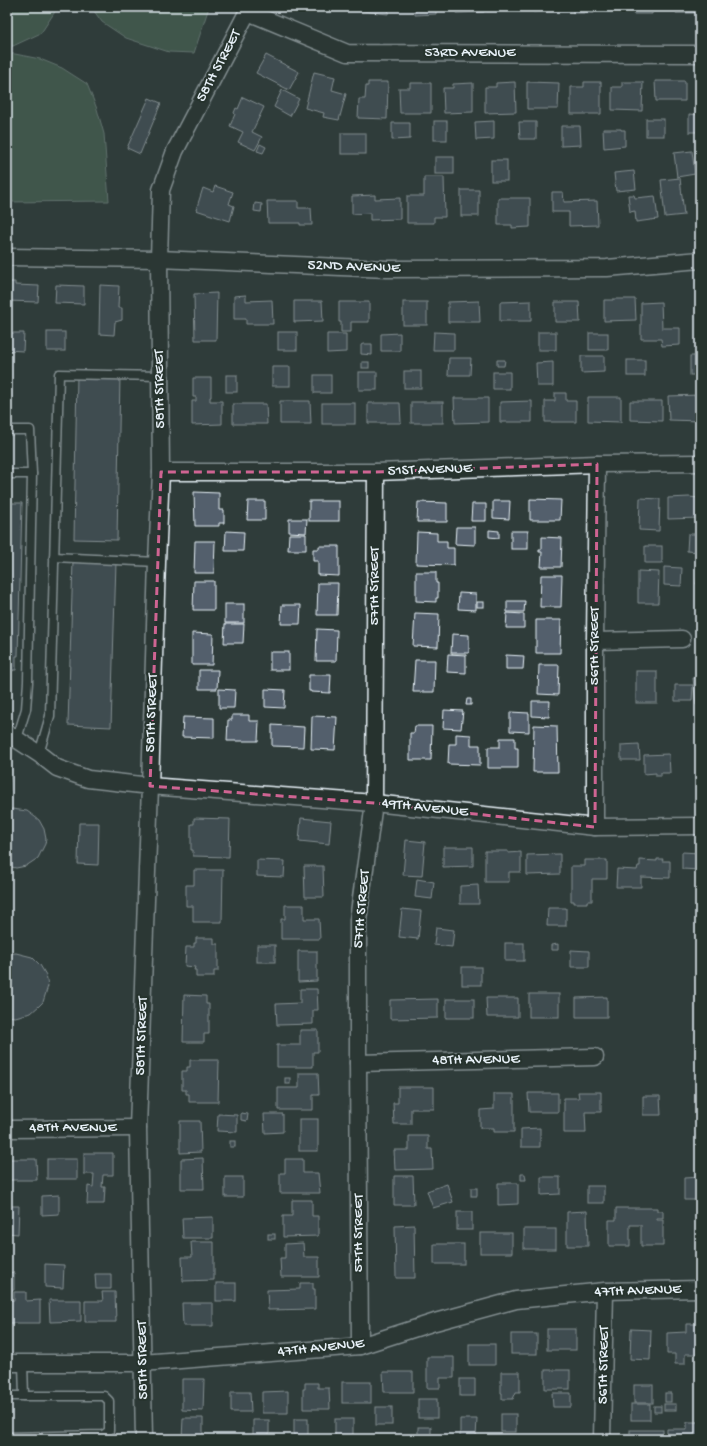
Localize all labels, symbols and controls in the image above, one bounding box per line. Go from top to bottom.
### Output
street label: 58TH STREET [192,26,246,105]
street label: 53RD AVENUE [424,44,516,62]
street label: 52ND AVENUE [307,256,401,278]
street label: 58TH STREET [150,348,170,429]
street label: 51ST AVENUE [387,460,473,480]
street label: 57TH STREET [366,545,384,625]
street label: 56TH STREET [586,606,604,685]
street label: 58TH STREET [142,672,162,753]
street label: 49TH AVENUE [381,795,470,822]
street label: 57TH STREET [350,868,374,949]
street label: 58TH STREET [132,995,152,1076]
street label: 48TH AVENUE [432,1050,521,1070]
street label: 48TH AVENUE [29,1119,117,1137]
street label: 57TH STREET [350,1192,368,1272]
street label: 47TH AVENUE [594,1280,682,1302]
street label: 58TH STREET [133,1319,153,1400]
street label: 56TH STREET [594,1324,614,1404]
street label: 47TH AVENUE [277,1334,366,1362]

